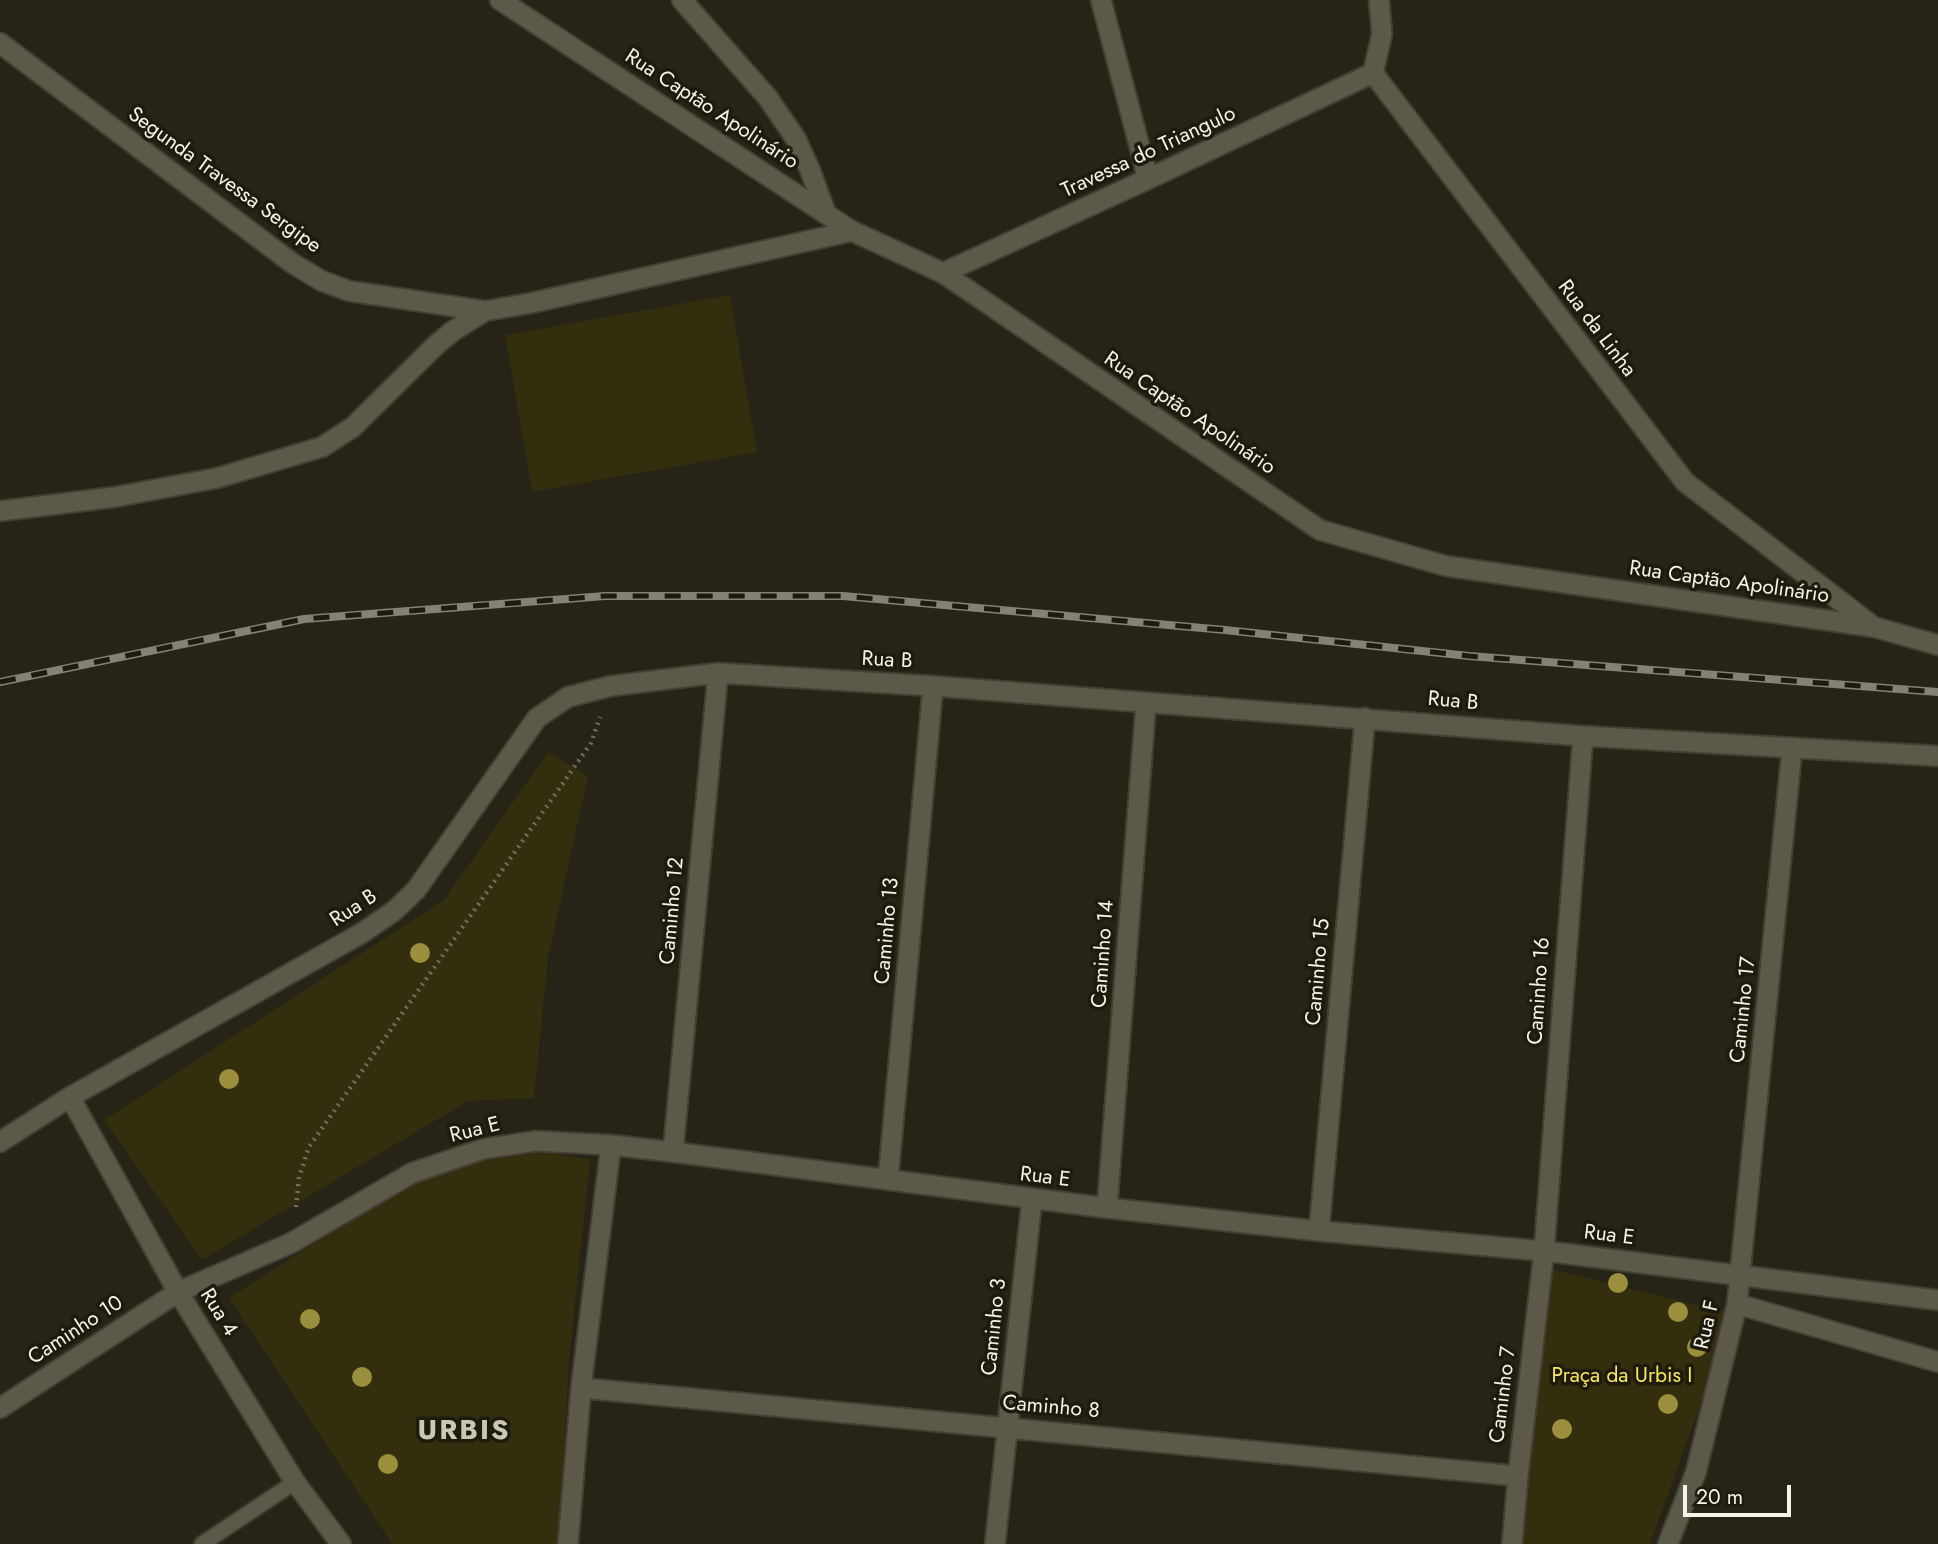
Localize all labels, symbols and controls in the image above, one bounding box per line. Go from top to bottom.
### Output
street label: Rua Captão Apolinário [620,45,802,175]
street label: Segunda Travessa Sergipe [123,102,325,260]
street label: Travessa do Triangulo [1058,102,1240,204]
street label: Rua da Linha [1551,276,1641,382]
street label: Rua Captão Apolinário [1098,347,1280,481]
street label: Rua Captão Apolinário [1627,556,1831,610]
street label: Rua B [861,647,913,675]
street label: Rua B [1427,687,1479,717]
street label: Caminho 12 [656,856,690,966]
street label: Caminho 13 [871,877,905,985]
street label: Rua B [326,885,382,933]
street label: Caminho 14 [1088,899,1120,1009]
street label: Caminho 15 [1302,917,1336,1027]
street label: Caminho 16 [1524,936,1556,1046]
street label: Caminho 17 [1726,956,1762,1064]
street label: Rua E [447,1113,503,1149]
street label: Rua E [1018,1162,1072,1194]
street label: Rua E [1582,1220,1636,1252]
street label: Caminho 3 [977,1277,1013,1377]
street label: Rua 4 [194,1285,242,1341]
street label: Caminho 10 [24,1291,128,1371]
street label: Rua F [1690,1298,1726,1352]
street label: Caminho 7 [1486,1345,1522,1445]
park label: Praça da Urbis I [1552,1364,1692,1390]
street label: Caminho 8 [1001,1391,1101,1425]
district label: URBIS [418,1415,510,1449]
scale bar [1686,1470,1794,1514]
text: 20 m [1696,1482,1743,1512]

